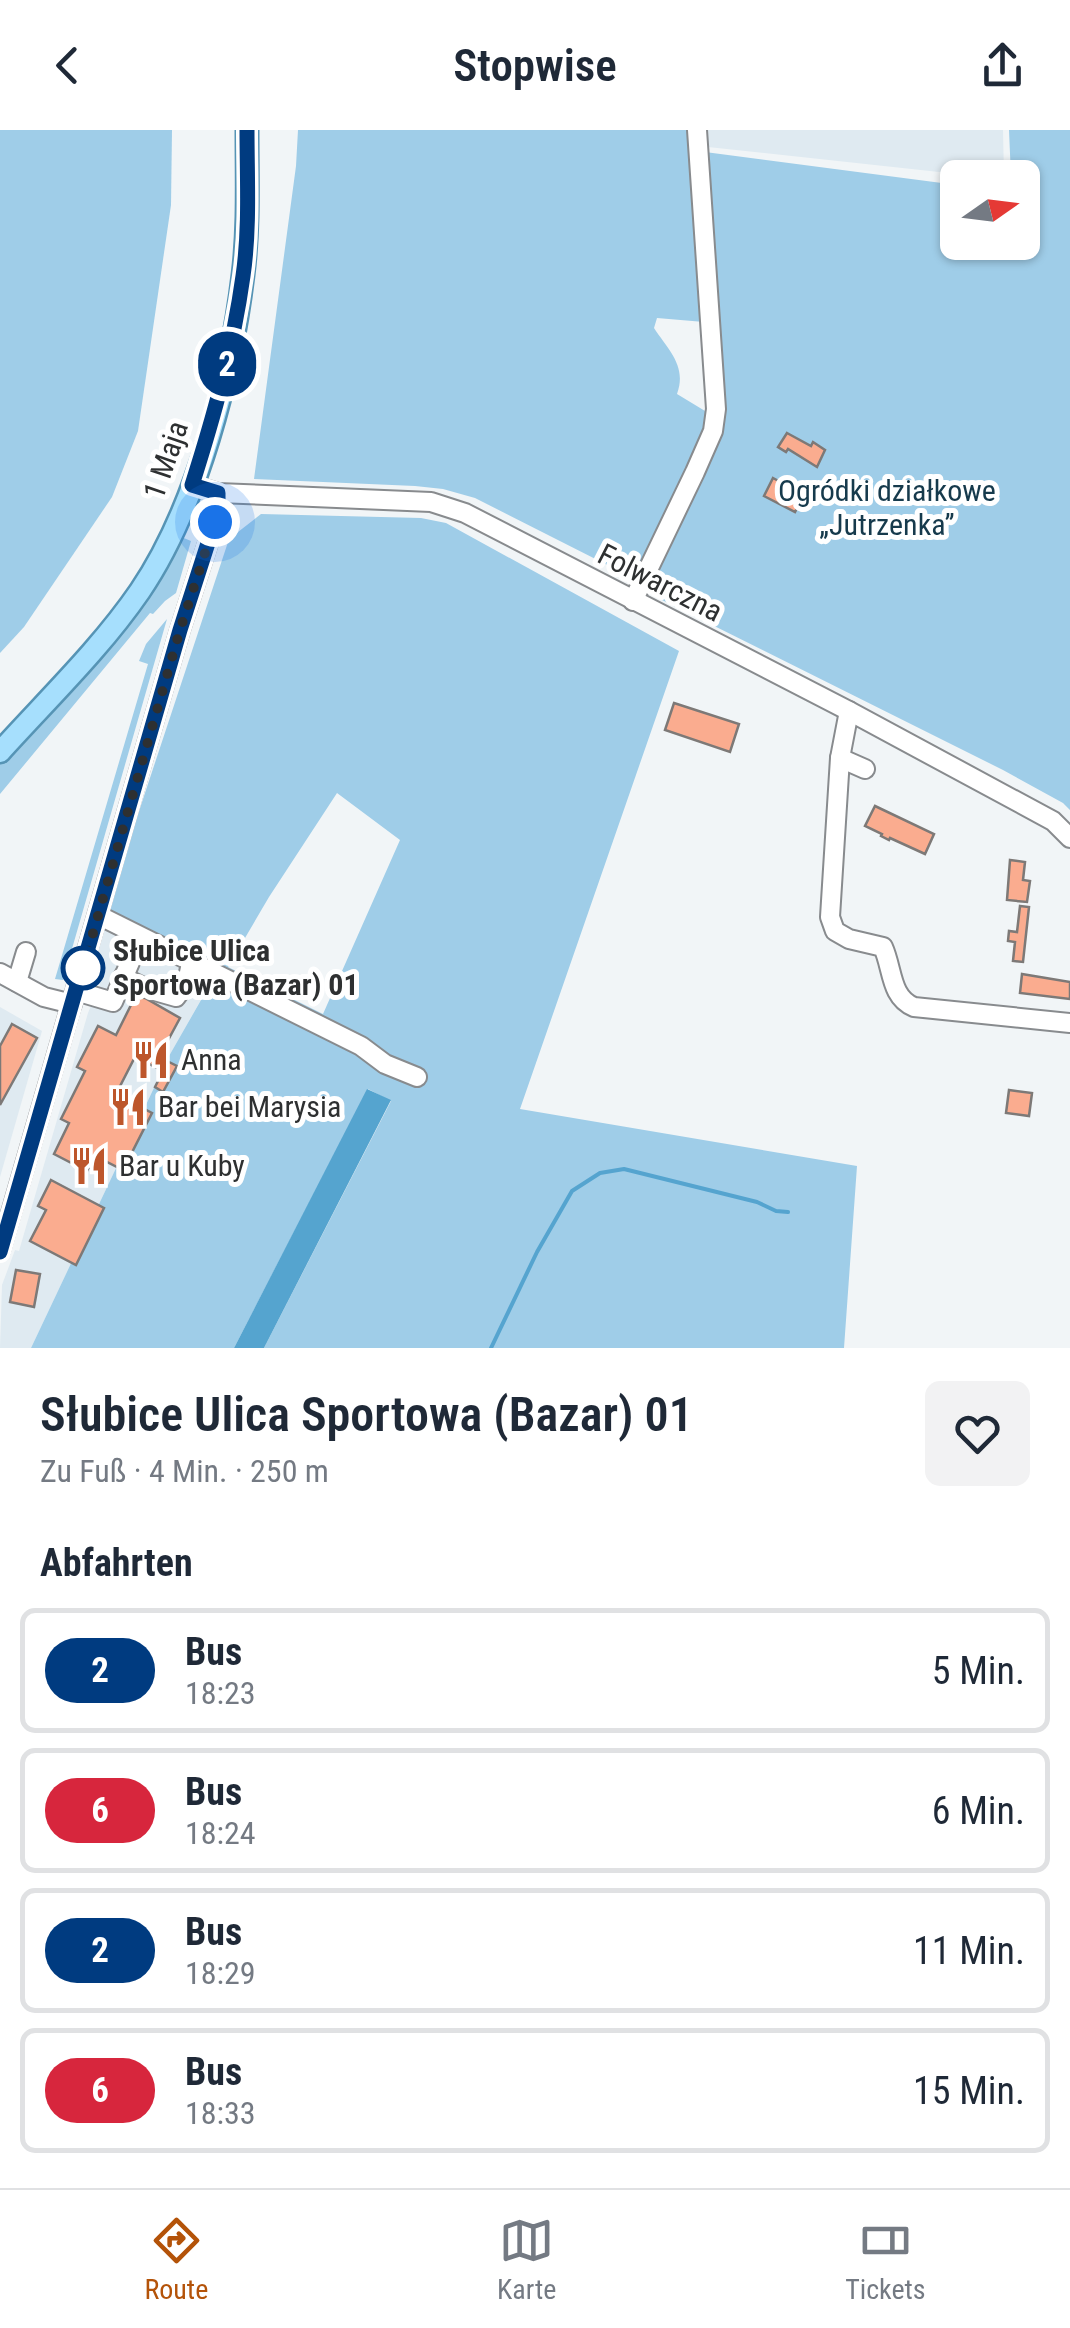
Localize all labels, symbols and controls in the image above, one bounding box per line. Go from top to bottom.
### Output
icon: back [40,38,95,93]
icon: share [975,38,1030,93]
text: Stopwise [453,39,617,92]
north arrow [940,160,1040,260]
map controls [940,160,1040,260]
line badge: 2 [194,332,260,396]
text: 2 [218,344,236,385]
street label: 1 Maja [136,416,195,503]
park label: Ogródki działkowe „Jutrzenka” [778,473,996,542]
your location [190,497,240,547]
street label: Folwarczna [592,536,728,629]
place label: Słubice Ulica Sportowa (Bazar) 01 [113,933,359,1002]
marker: Słubice Ulica Sportowa (Bazar) 01 [62,947,104,989]
restaurant icon: Anna [130,1039,172,1081]
place label: Anna [181,1042,242,1077]
restaurant icon: Bar bei Marysia [107,1086,149,1128]
place label: Bar bei Marysia [158,1089,341,1124]
restaurant icon: Bar u Kuby [68,1145,110,1187]
place label: Bar u Kuby [119,1148,245,1183]
button: heart [925,1381,1030,1486]
text: Słubice Ulica Sportowa (Bazar) 01 [40,1386,693,1443]
text: Zu Fuß · 4 Min. · 250 m [40,1452,329,1490]
text: Abfahrten [40,1541,193,1585]
text: Bus [185,1630,242,1674]
text: 5 Min. [932,1649,1025,1693]
text: 2 [91,1650,109,1691]
text: 18:23 [185,1674,256,1712]
text: Bus [185,1770,242,1814]
text: 6 Min. [932,1789,1025,1833]
text: 6 [91,1790,109,1831]
text: 18:24 [185,1814,256,1852]
text: Bus [185,1910,242,1954]
text: 11 Min. [913,1929,1025,1973]
text: 2 [91,1930,109,1971]
text: 18:29 [185,1954,256,1992]
text: Bus [185,2050,242,2094]
text: 15 Min. [913,2069,1025,2113]
text: 6 [91,2070,109,2111]
text: 18:33 [185,2094,256,2132]
tab: Route [144,2213,208,2306]
tab: Karte [497,2213,556,2306]
tab: Tickets [845,2213,926,2306]

